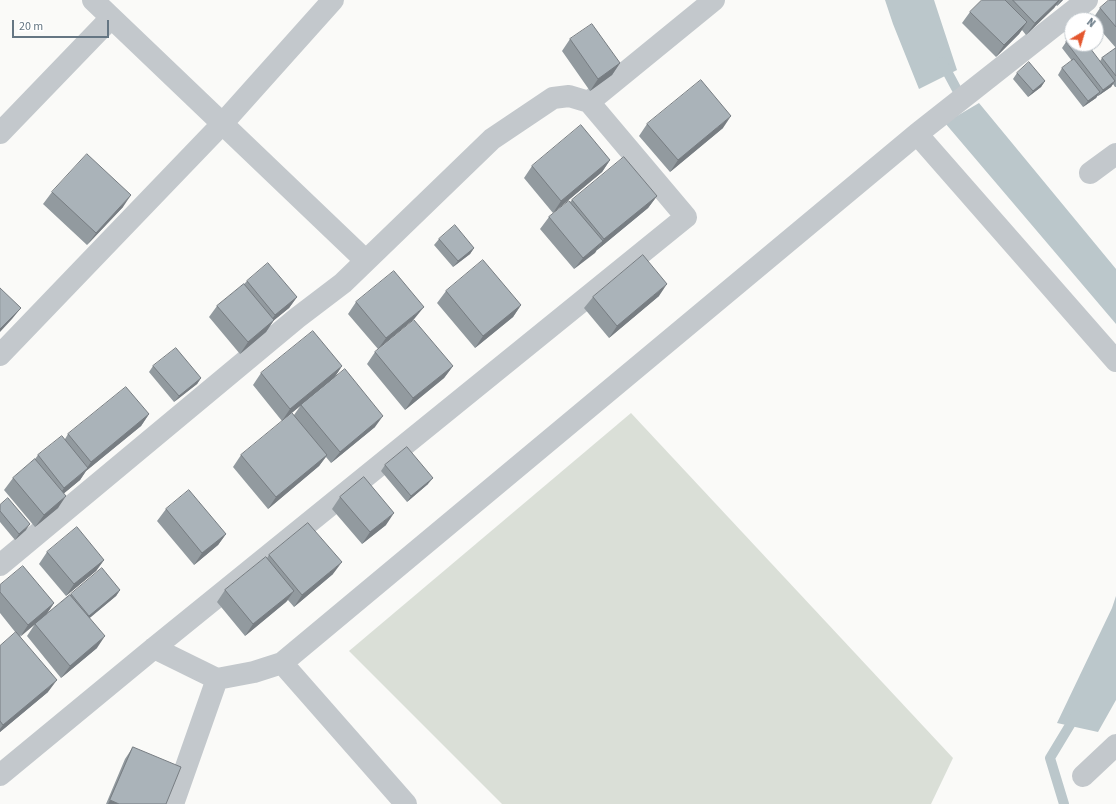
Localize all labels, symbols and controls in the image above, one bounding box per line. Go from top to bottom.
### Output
scale bar [14,12,111,38]
north arrow [1064,12,1104,52]
text: N [1084,15,1099,31]
text: 20 m [19,18,43,35]

